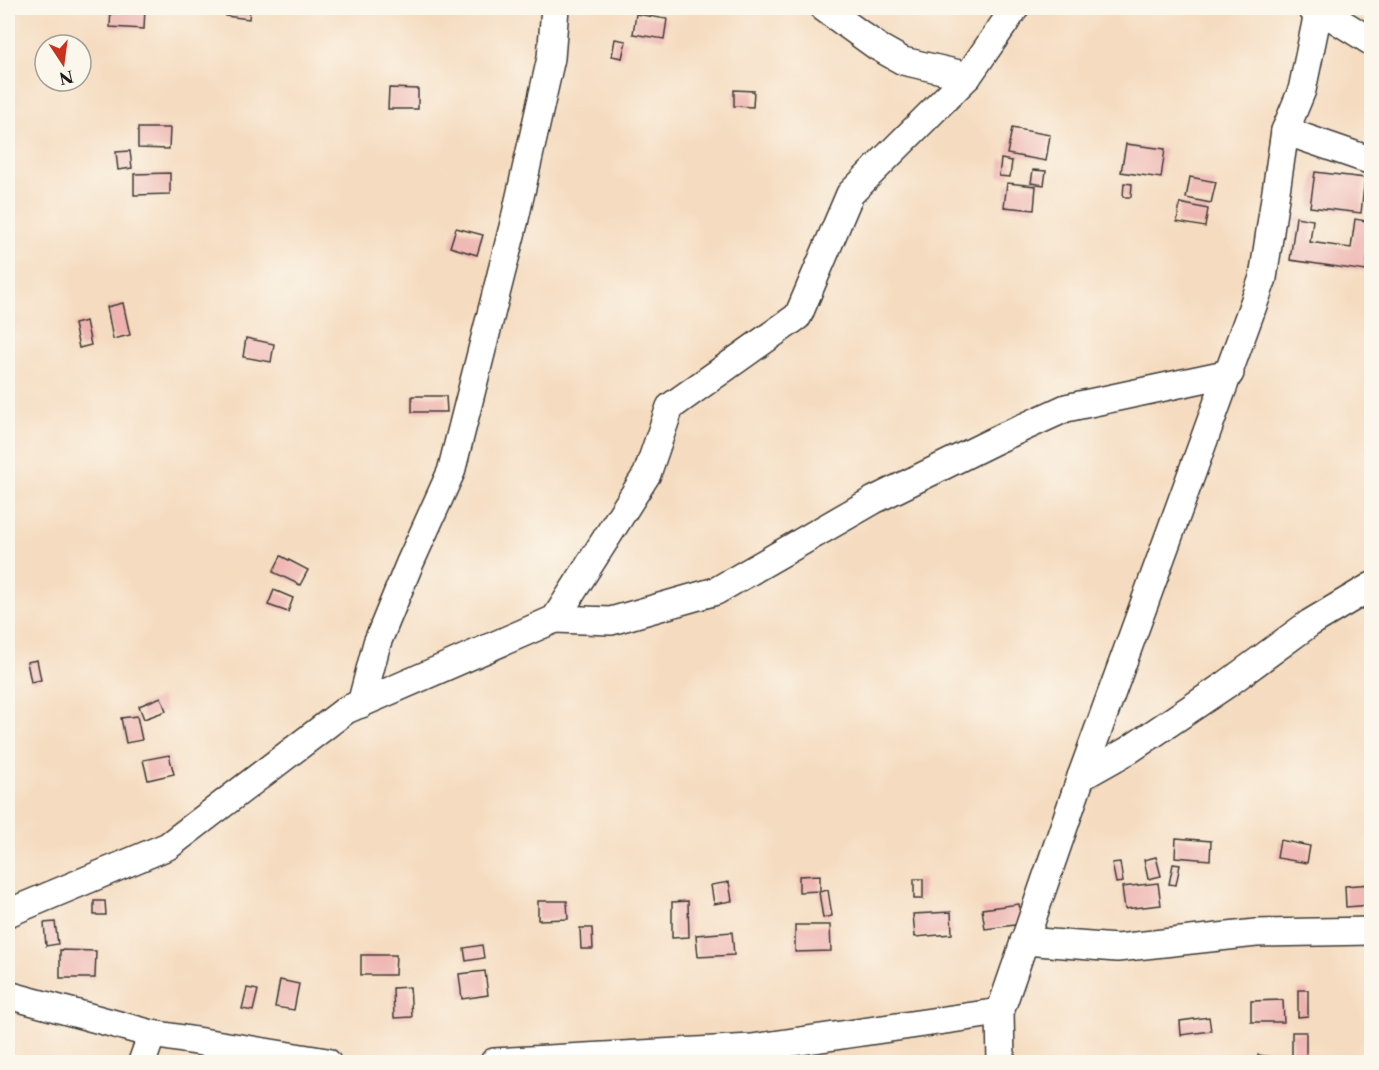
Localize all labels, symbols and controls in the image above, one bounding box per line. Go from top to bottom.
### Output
north arrow [33,33,93,93]
text: N [57,66,75,89]

